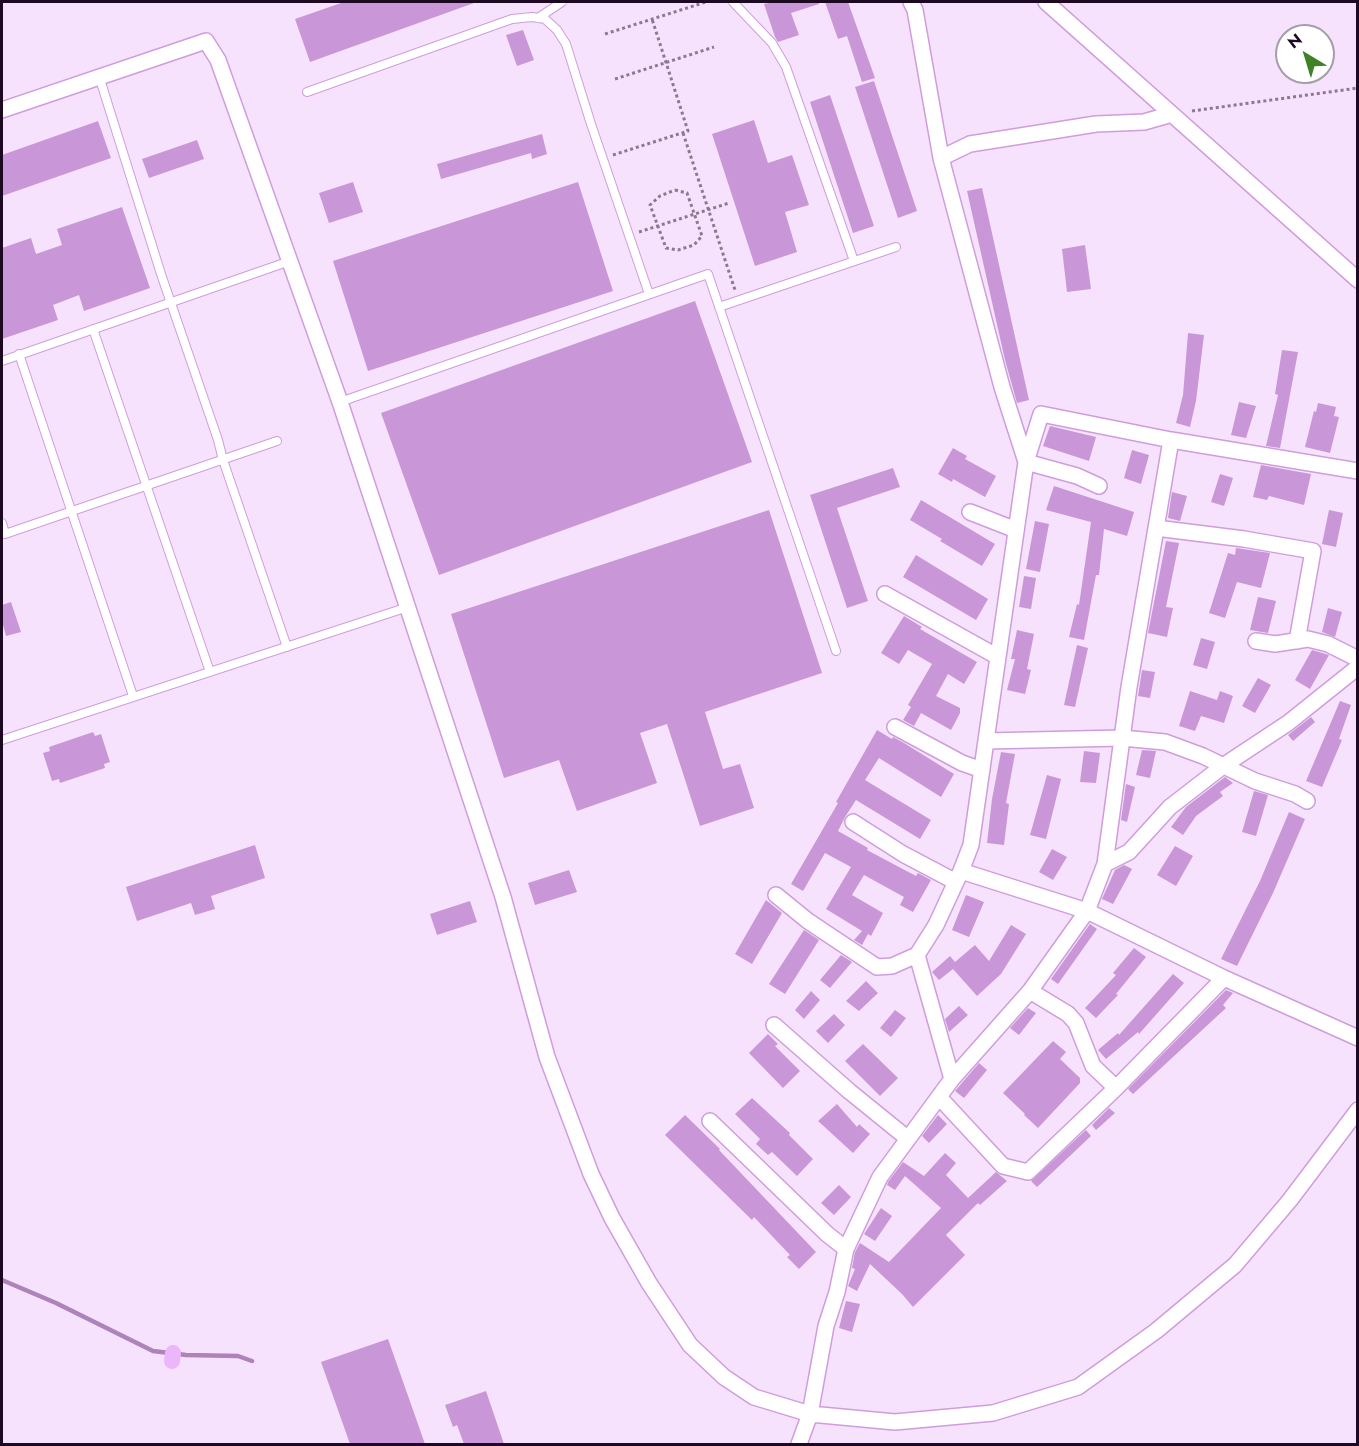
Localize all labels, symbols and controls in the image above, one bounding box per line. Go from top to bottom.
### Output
north arrow [1275,24,1335,84]
text: N [1283,28,1307,54]

